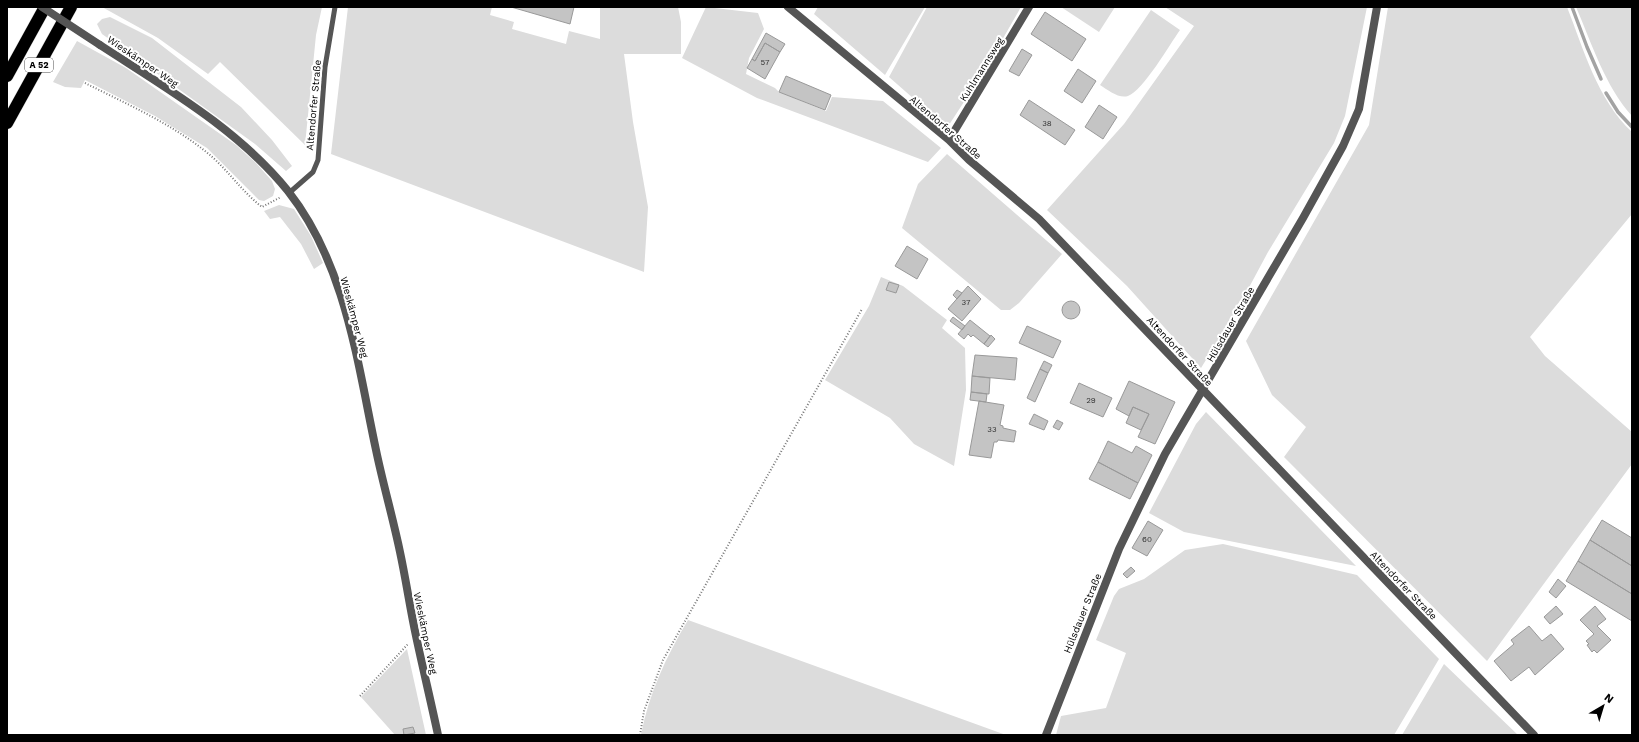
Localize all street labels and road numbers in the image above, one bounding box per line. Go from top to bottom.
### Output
street label: Wieskämper Weg [105,34,181,90]
street label: Kuhlmannsweg [957,35,1006,103]
road number: A 52 [25,58,53,72]
street label: Altendorfer Straße [304,59,323,151]
street label: Altendorfer Straße [908,93,984,162]
street label: Wieskämper Weg [338,275,371,360]
street label: Hülsdauer Straße [1204,284,1257,364]
street label: Altendorfer Straße [1145,314,1215,389]
street label: Altendorfer Straße [1368,549,1439,622]
street label: Hülsdauer Straße [1061,571,1104,655]
street label: Wieskämper Weg [411,591,440,676]

